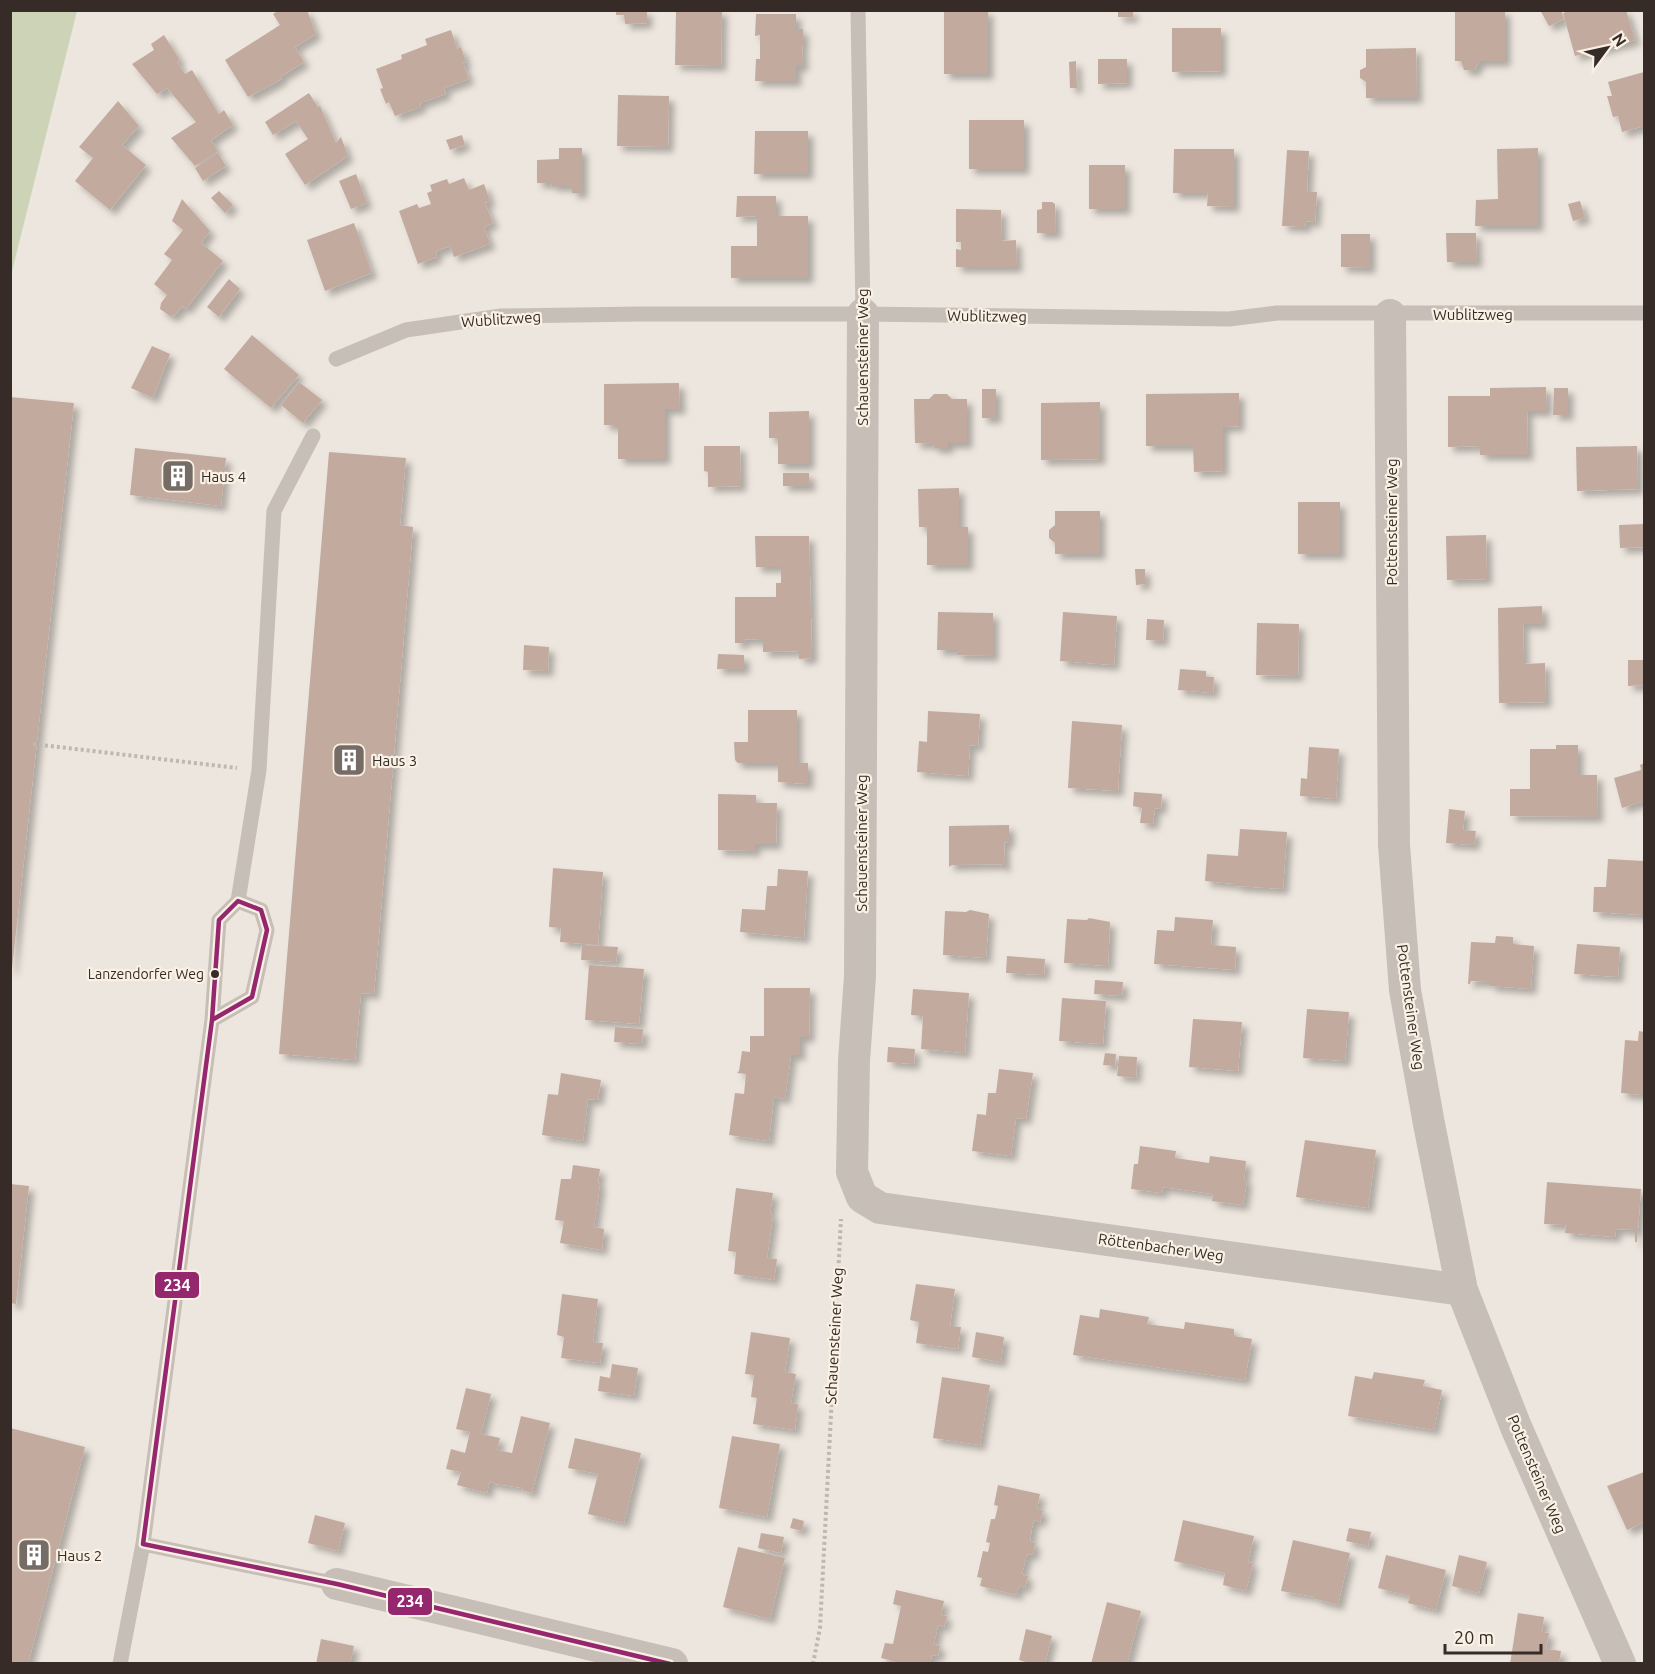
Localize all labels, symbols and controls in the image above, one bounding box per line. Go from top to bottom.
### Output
north arrow [1577,18,1637,78]
text: N [1609,30,1630,50]
street label: Schauensteiner Weg [854,288,871,426]
street label: Wublitzweg [1433,306,1513,323]
street label: Wublitzweg [947,307,1027,325]
street label: Wublitzweg [461,308,541,330]
building icon: Haus 4 [160,458,196,494]
street label: Pottensteiner Weg [1383,458,1400,586]
place label: Haus 4 [201,468,246,485]
building icon: Haus 3 [331,742,367,778]
place label: Haus 3 [372,752,417,769]
street label: Schauensteiner Weg [853,774,870,912]
street label: Pottensteiner Weg [1394,943,1428,1071]
place label: Lanzendorfer Weg [88,966,204,982]
marker: Lanzendorfer Weg [209,968,221,980]
street label: Röttenbacher Weg [1097,1230,1225,1264]
street label: Schauensteiner Weg [822,1267,846,1405]
line badge: 234 [154,1271,200,1299]
text: 234 [163,1276,191,1294]
street label: Pottensteiner Weg [1504,1412,1570,1536]
building icon: Haus 2 [16,1537,52,1573]
place label: Haus 2 [57,1547,102,1564]
line badge: 234 [387,1587,433,1616]
text: 234 [396,1592,424,1610]
scale bar [1445,1617,1541,1655]
text: 20 m [1454,1627,1494,1647]

